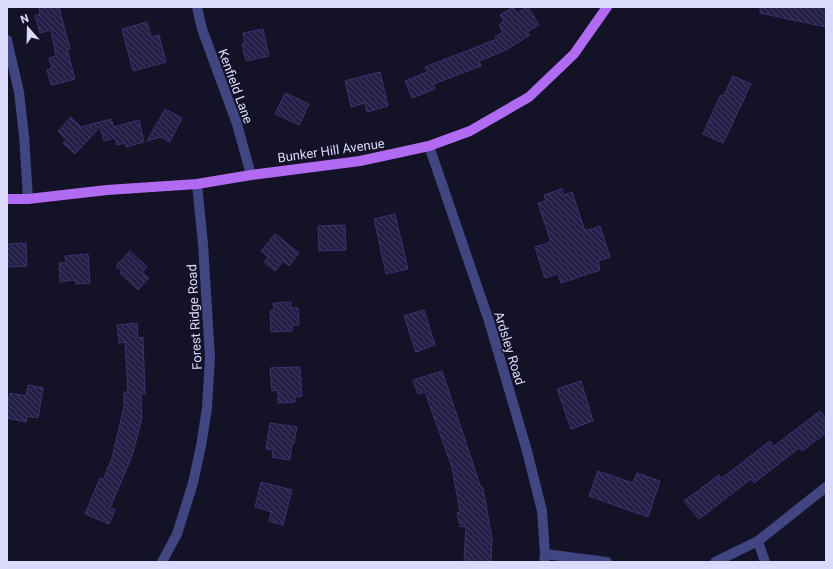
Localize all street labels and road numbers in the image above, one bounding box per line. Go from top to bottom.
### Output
street label: Kenfield Lane [215,47,256,125]
street label: Bunker Hill Avenue [277,136,386,165]
street label: Forest Ridge Road [184,264,205,370]
street label: Ardsley Road [491,310,528,387]

